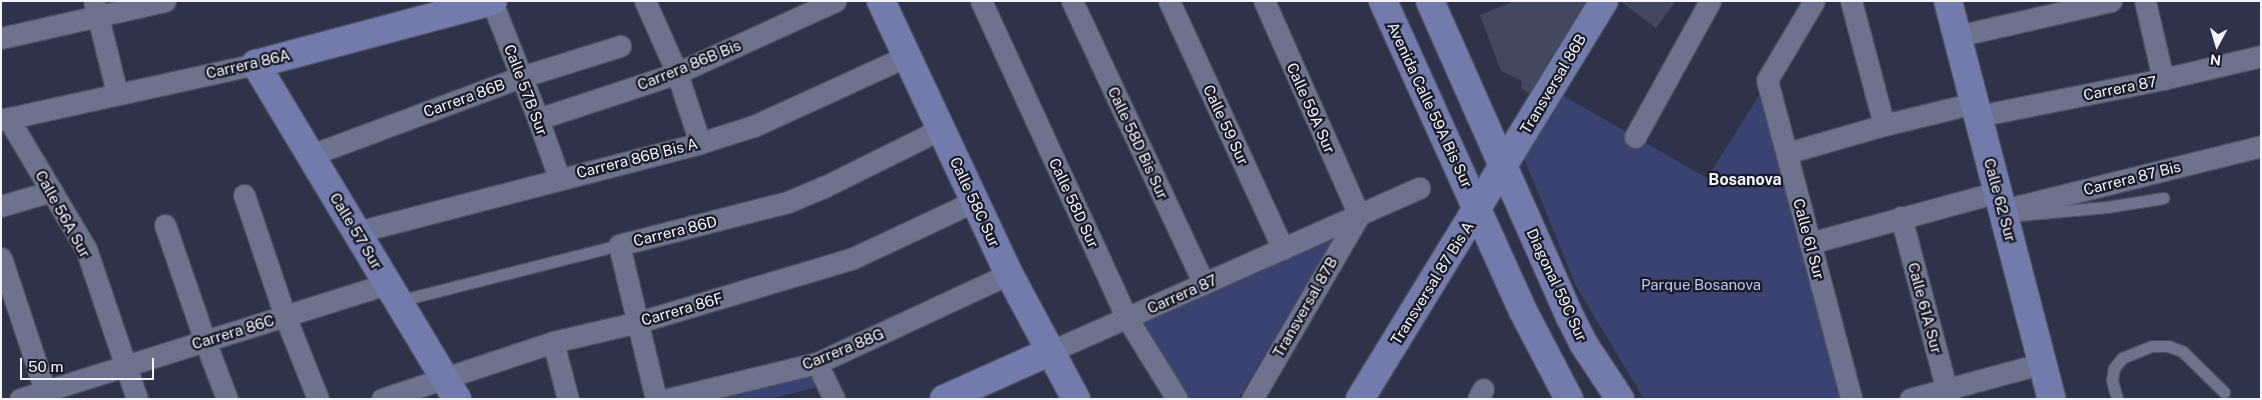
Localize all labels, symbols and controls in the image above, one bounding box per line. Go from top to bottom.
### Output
street label: Avenida Calle 59A Bis Sur [1384,19,1476,191]
north arrow [2192,20,2242,70]
street label: Transversal 86B [1516,31,1590,137]
street label: Carrera 86B Bis [635,36,743,94]
street label: Calle 57B Sur [500,42,552,138]
street label: Carrera 86A [204,46,292,82]
text: N [2209,51,2222,68]
street label: Calle 59A Sur [1283,60,1339,156]
street label: Carrera 87 [2082,72,2158,104]
street label: Carrera 86B [421,75,507,121]
street label: Calle 59 Sur [1200,82,1252,168]
street label: Calle 58D Bis Sur [1104,84,1172,202]
street label: Carrera 86B Bis A [574,134,700,182]
street label: Calle 58C Sur [946,154,1004,250]
street label: Calle 58D Sur [1045,155,1103,251]
street label: Calle 62 Sur [1980,156,2020,244]
street label: Carrera 87 Bis [2081,157,2183,199]
street label: Calle 56A Sur [32,167,94,261]
district label: Bosanova [1708,170,1782,190]
street label: Calle 57 Sur [326,189,386,273]
street label: Calle 61 Sur [1790,197,1828,281]
street label: Carrera 86D [631,212,719,250]
street label: Transversal 87 Bis A [1387,218,1477,348]
street label: Diagonal 59C Sur [1523,226,1591,344]
street label: Transversal 87B [1269,254,1341,360]
street label: Calle 61A Sur [1904,260,1946,356]
street label: Carrera 87 [1144,271,1220,317]
park label: Parque Bosanova [1641,276,1761,294]
street label: Carrera 86F [639,289,725,329]
street label: Carrera 86C [190,311,276,353]
street label: Carrera 88G [800,324,886,374]
scale bar [22,348,156,380]
text: 50 m [28,358,63,375]

